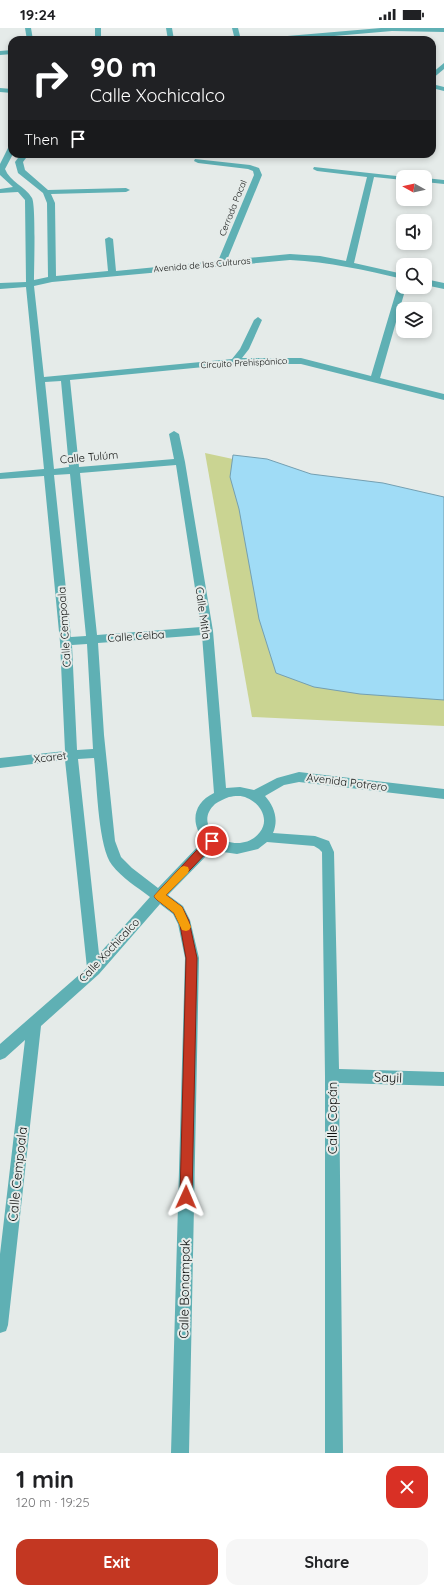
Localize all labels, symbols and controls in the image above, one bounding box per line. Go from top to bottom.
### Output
text: 19:24 [20,5,56,24]
text: 90 m [90,49,157,84]
icon: right [24,52,76,104]
text: Calle Xochicalco [90,84,225,107]
icon: arrive [67,128,89,150]
text: Then [24,130,59,149]
north arrow [396,170,432,206]
map controls [396,170,432,338]
street label: Cerrada Pacal [216,178,249,237]
button: sound [396,214,432,250]
street label: Avenida de las Culturas [153,255,251,274]
button: search [396,258,432,294]
button: layers [396,302,432,338]
street label: Circuito Prehispánico [200,355,288,370]
street label: Calle Tulúm [59,447,119,467]
street label: Calle Cempoala [54,586,74,668]
street label: Calle Mitla [192,586,214,640]
street label: Calle Ceiba [107,627,165,645]
street label: Xcaret [33,748,67,766]
street label: Avenida Potrero [306,770,389,794]
pin [195,824,229,858]
icon: arrive [201,830,223,852]
street label: Calle Xochicalco [76,915,143,985]
street label: Sayil [374,1069,402,1085]
street label: Calle Copán [324,1082,340,1154]
street label: Calle Cempoala [4,1126,30,1222]
position arrow [165,1176,207,1218]
street label: Calle Bonampak [175,1239,193,1339]
text: 1 min [16,1464,74,1494]
button: close [386,1466,428,1508]
text: 120 m · 19:25 [16,1494,90,1510]
button: Exit [16,1539,218,1585]
button: Share [226,1539,428,1585]

